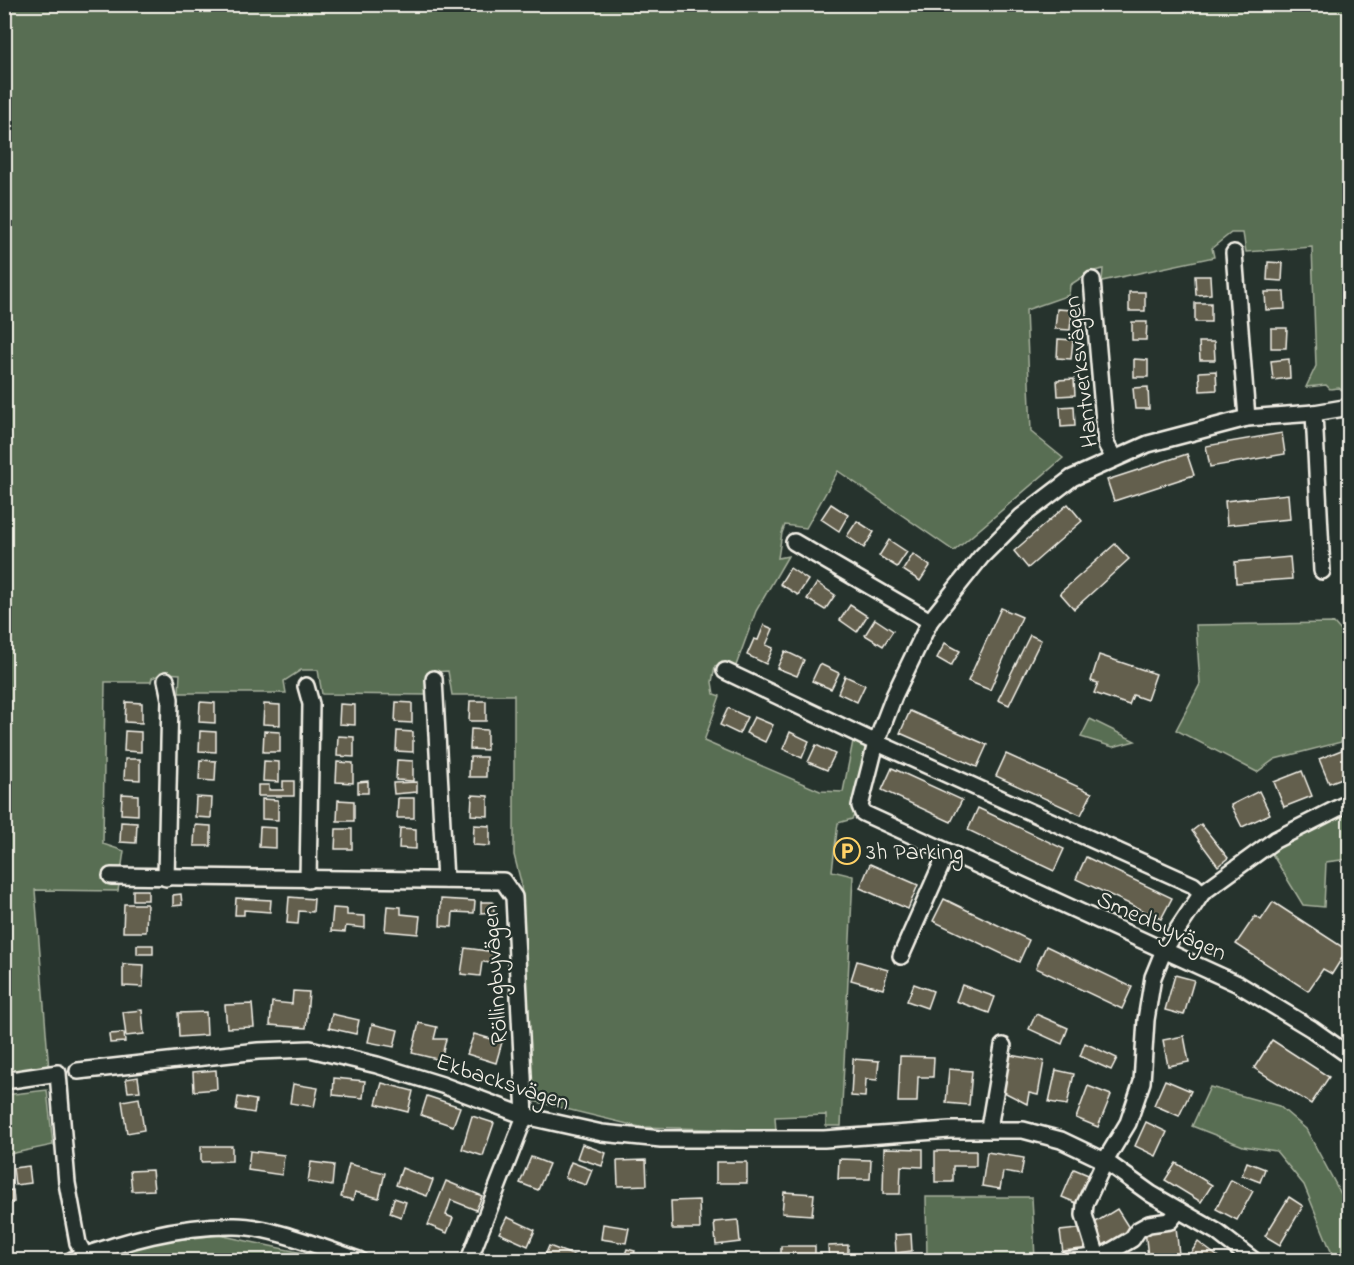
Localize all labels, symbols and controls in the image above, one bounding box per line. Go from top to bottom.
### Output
street label: Hantverksvägen [1056,294,1109,450]
parking icon: 3h Parking [832,836,862,866]
place label: 3h Parking [866,836,964,871]
street label: Smedbyvägen [1090,883,1232,972]
street label: Röllingbyvägen [474,904,520,1046]
street label: Ekbacksvägen [431,1045,574,1121]

